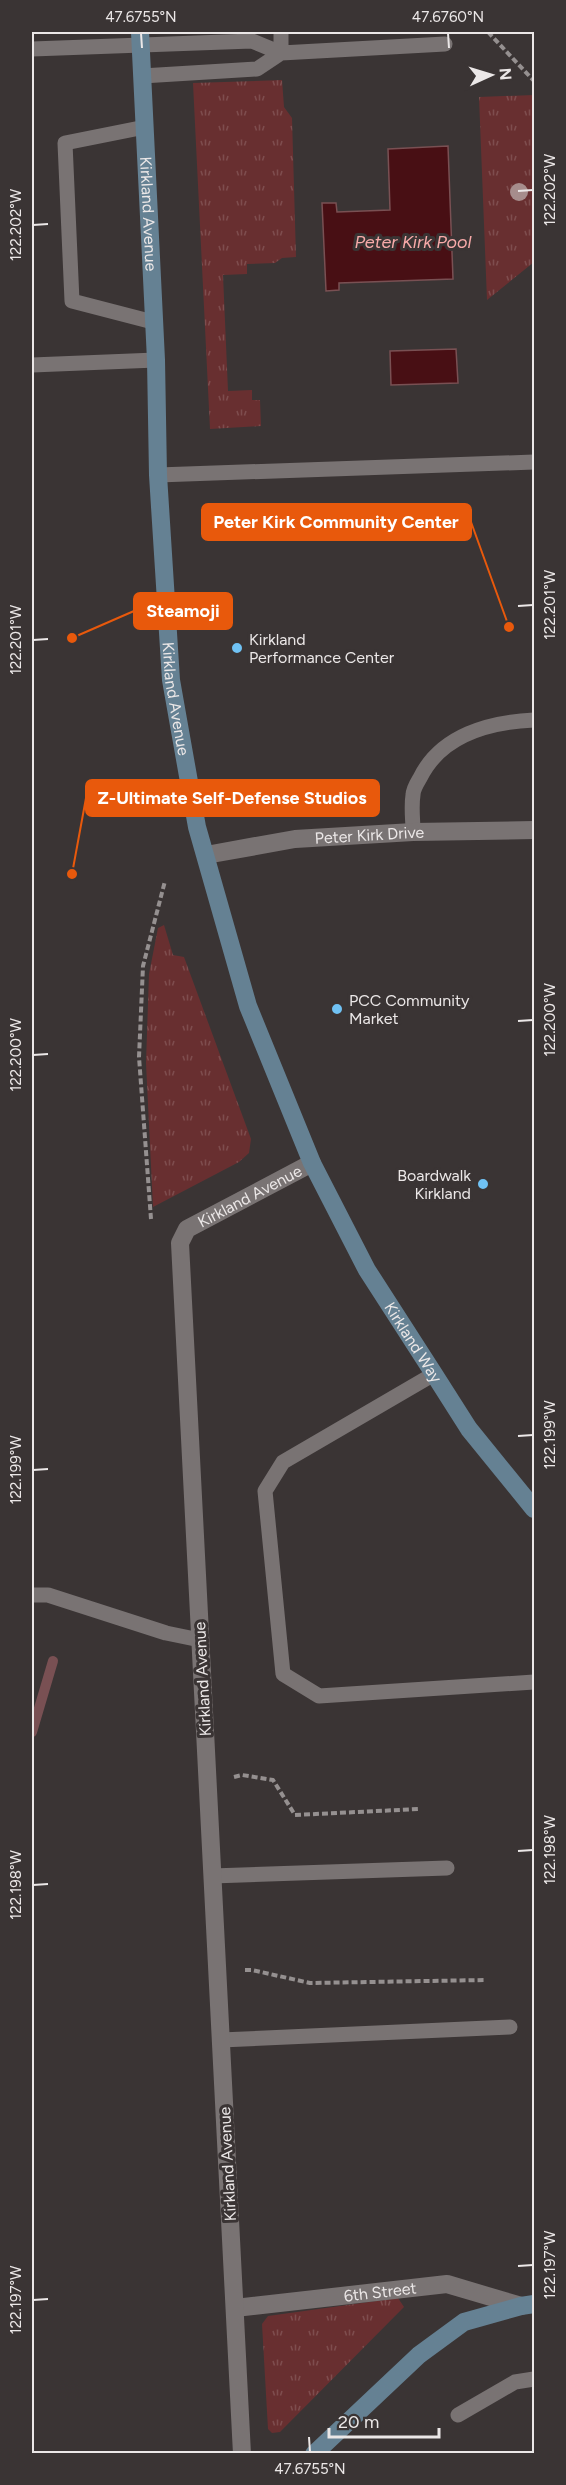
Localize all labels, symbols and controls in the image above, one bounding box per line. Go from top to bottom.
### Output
text: 47.6755°N [105,8,177,26]
text: 47.6760°N [412,8,484,26]
north arrow [461,45,521,105]
text: N [496,67,515,81]
text: 122.202°W [541,153,559,226]
street label: Kirkland Avenue [136,156,161,272]
text: 122.202°W [7,188,25,261]
water label: Peter Kirk Pool [354,231,473,253]
callout: Peter Kirk Community Center [202,504,471,540]
text: Peter Kirk Community Center [213,511,459,533]
text: 122.201°W [541,569,559,640]
callout: Steamoji [134,593,232,629]
text: Steamoji [146,600,220,622]
text: 122.201°W [7,604,25,675]
place label: Kirkland Performance Center [249,630,395,667]
street label: Kirkland Avenue [159,641,193,757]
marker: Kirkland Performance Center [230,641,244,655]
callout: Z-Ultimate Self-Defense Studios [86,780,379,816]
text: Z-Ultimate Self-Defense Studios [97,787,367,809]
street label: Peter Kirk Drive [314,823,425,848]
text: 122.200°W [541,983,559,1057]
place label: PCC Community Market [349,991,470,1028]
marker: PCC Community Market [330,1002,344,1016]
text: 122.200°W [7,1018,25,1092]
street label: Kirkland Avenue [195,1161,305,1232]
place label: Boardwalk Kirkland [397,1166,471,1203]
marker: Boardwalk Kirkland [476,1177,490,1191]
street label: Kirkland Way [380,1299,446,1387]
text: 122.199°W [541,1400,559,1470]
text: 122.199°W [7,1435,25,1505]
street label: Kirkland Avenue [190,1621,215,1737]
text: 122.198°W [541,1814,559,1885]
text: 122.198°W [7,1849,25,1920]
street label: Kirkland Avenue [215,2106,240,2222]
text: 122.197°W [541,2230,559,2299]
text: 122.197°W [7,2265,25,2334]
street label: 6th Street [343,2279,417,2306]
scale bar [329,2401,438,2439]
text: 20 m [338,2411,379,2433]
text: 47.6755°N [274,2460,346,2478]

